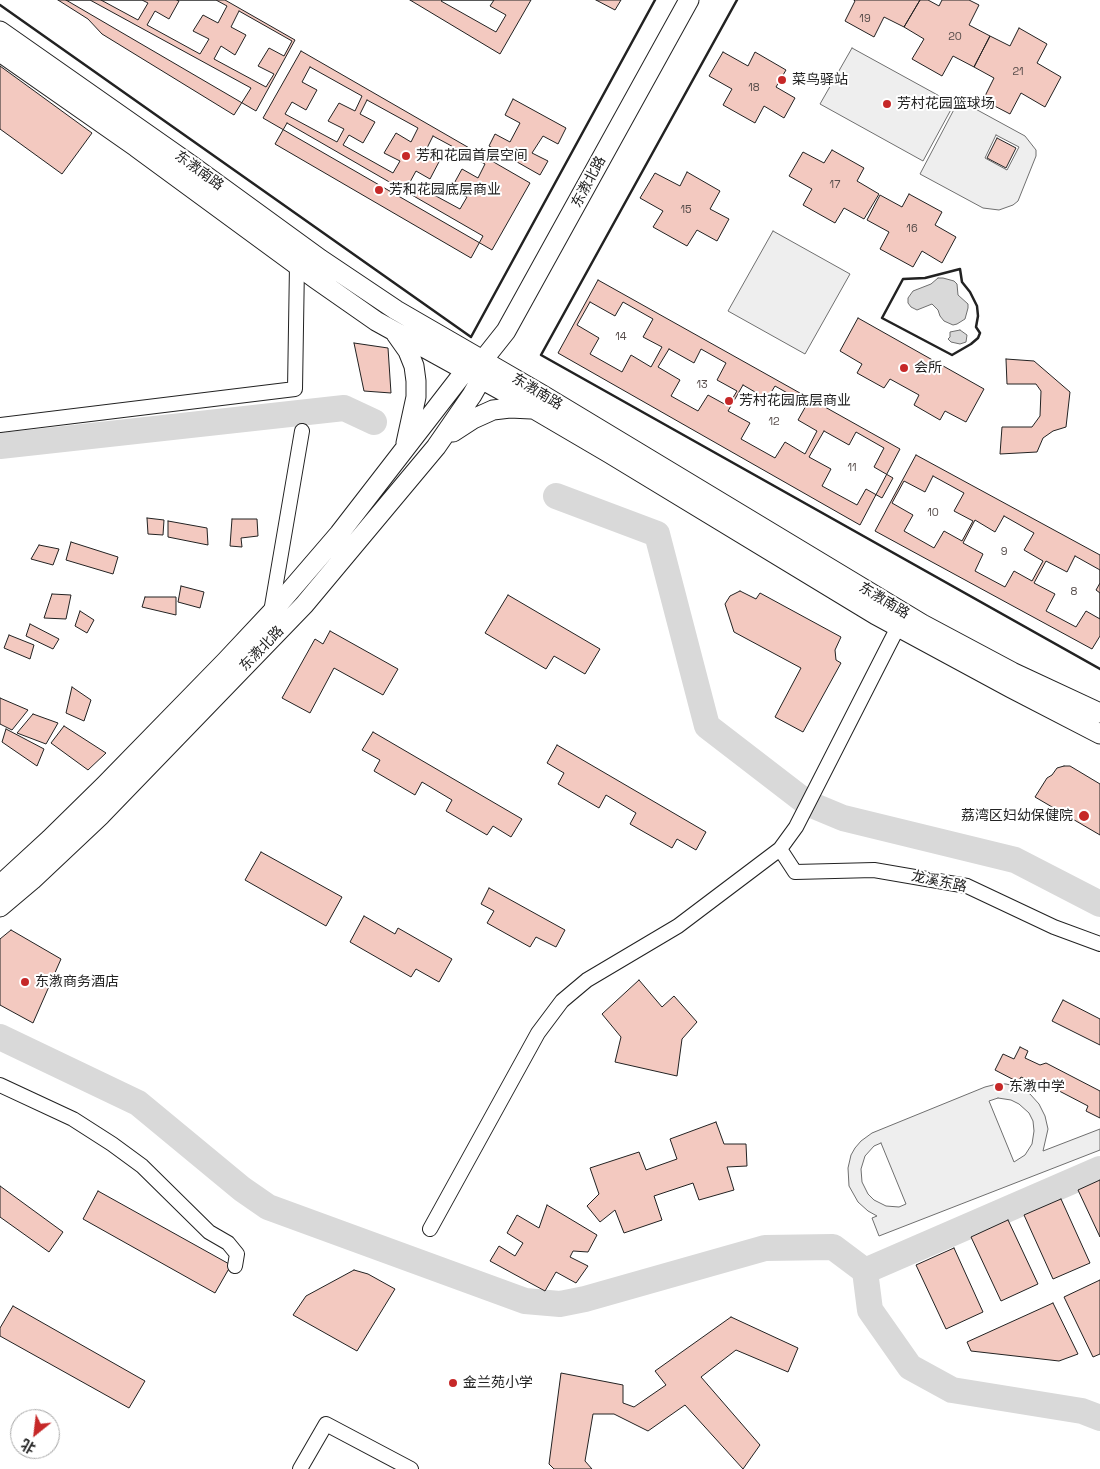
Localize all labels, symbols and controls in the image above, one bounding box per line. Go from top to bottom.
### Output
house number: 19 [859,12,871,26]
house number: 20 [948,30,962,44]
house number: 21 [1012,65,1024,79]
place label: 菜鸟驿站 [792,72,848,88]
marker: 菜鸟驿站 [776,74,788,86]
house number: 18 [748,81,760,95]
place label: 芳村花园篮球场 [897,96,995,112]
marker: 芳村花园篮球场 [881,98,893,110]
street label: 东漖南路 [171,148,227,194]
place label: 芳和花园首层空间 [416,148,528,164]
marker: 芳和花园首层空间 [400,150,412,162]
street label: 东漖北路 [568,153,610,211]
house number: 17 [830,178,840,192]
place label: 芳和花园底层商业 [389,182,501,198]
marker: 芳和花园底层商业 [373,184,385,196]
house number: 15 [680,203,692,217]
house number: 16 [906,222,918,236]
house number: 14 [615,330,627,344]
place label: 会所 [914,360,942,376]
marker: 会所 [898,362,910,374]
street label: 东漖南路 [509,370,565,414]
house number: 13 [696,378,708,392]
place label: 芳村花园底层商业 [739,393,851,409]
marker: 芳村花园底层商业 [723,395,735,407]
house number: 12 [768,415,780,429]
house number: 11 [847,461,857,475]
house number: 10 [927,506,939,520]
house number: 9 [1001,545,1007,559]
street label: 东漖南路 [856,579,912,623]
house number: 8 [1071,585,1077,599]
street label: 东漖北路 [237,623,287,675]
place label: 荔湾区妇幼保健院 [961,808,1073,824]
marker: 荔湾区妇幼保健院 [1077,809,1091,823]
street label: 龙溪东路 [910,868,968,896]
place label: 东漖商务酒店 [35,974,119,990]
marker: 东漖商务酒店 [19,976,31,988]
place label: 东漖中学 [1009,1079,1065,1095]
marker: 东漖中学 [993,1081,1005,1093]
place label: 金兰苑小学 [463,1375,533,1391]
marker: 金兰苑小学 [447,1377,459,1389]
north arrow [10,1409,60,1459]
text: 北 [18,1435,39,1458]

